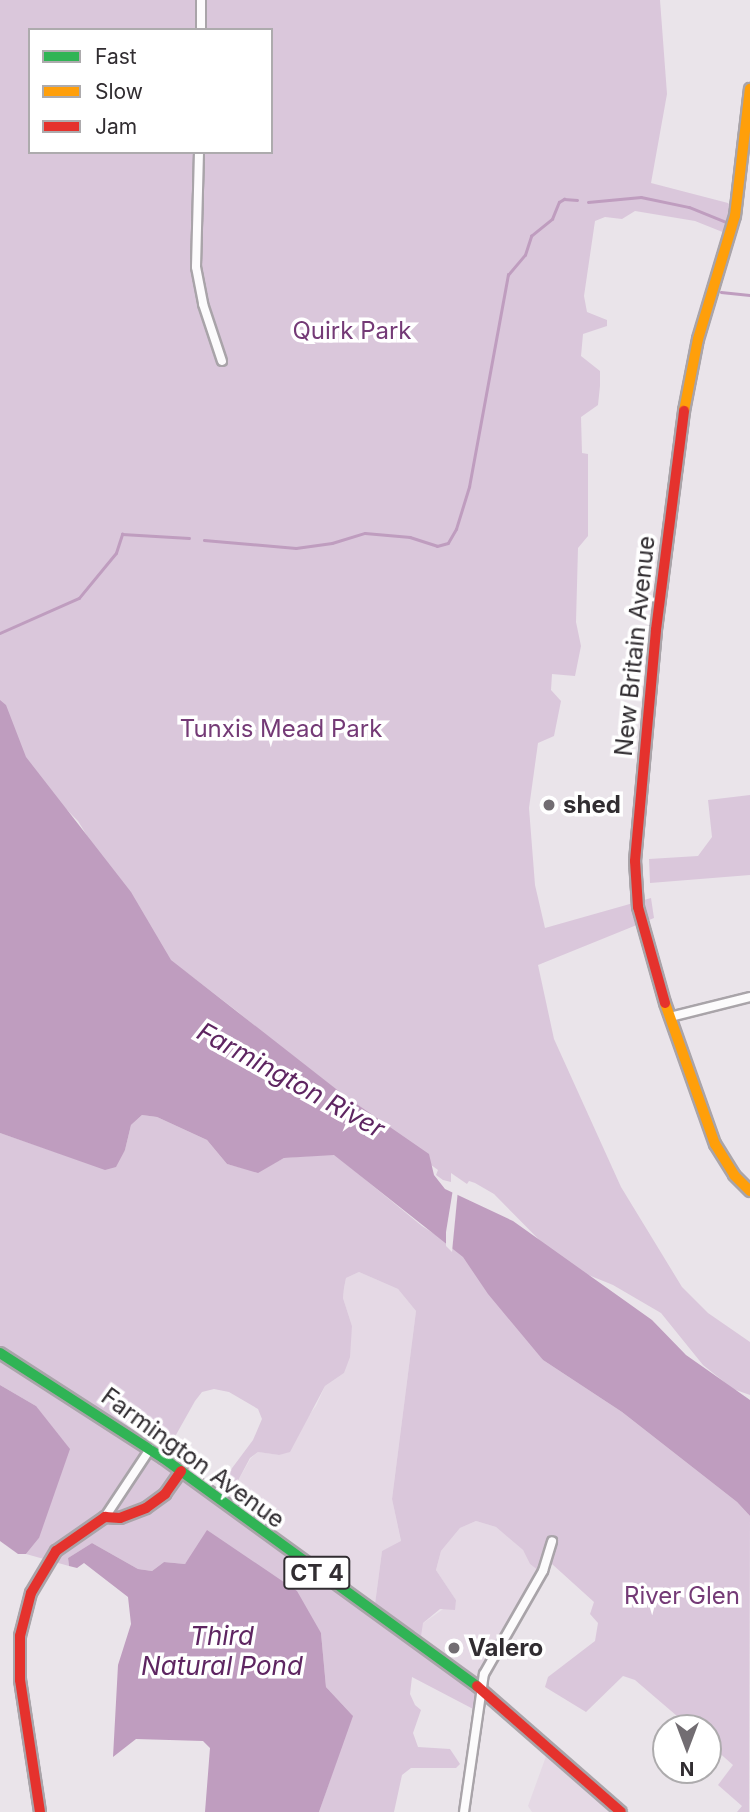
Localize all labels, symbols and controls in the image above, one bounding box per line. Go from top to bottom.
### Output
legend [28,28,273,154]
text: Fast [95,44,137,69]
text: Slow [95,79,143,104]
text: Jam [95,114,137,139]
park label: Quirk Park [292,317,412,345]
street label: New Britain Avenue [609,534,661,758]
park label: Tunxis Mead Park [180,715,382,743]
place label: shed [563,791,621,819]
marker: shed [541,797,557,813]
water label: Farmington River [192,1016,390,1144]
street label: Farmington Avenue [96,1382,290,1534]
road number: CT 4 [282,1554,352,1592]
park label: River Glen [624,1582,740,1610]
water label: Third Natural Pond [141,1620,303,1682]
place label: Valero [468,1634,543,1662]
marker: Valero [446,1640,462,1656]
north arrow [652,1714,722,1784]
text: N [680,1757,694,1780]

